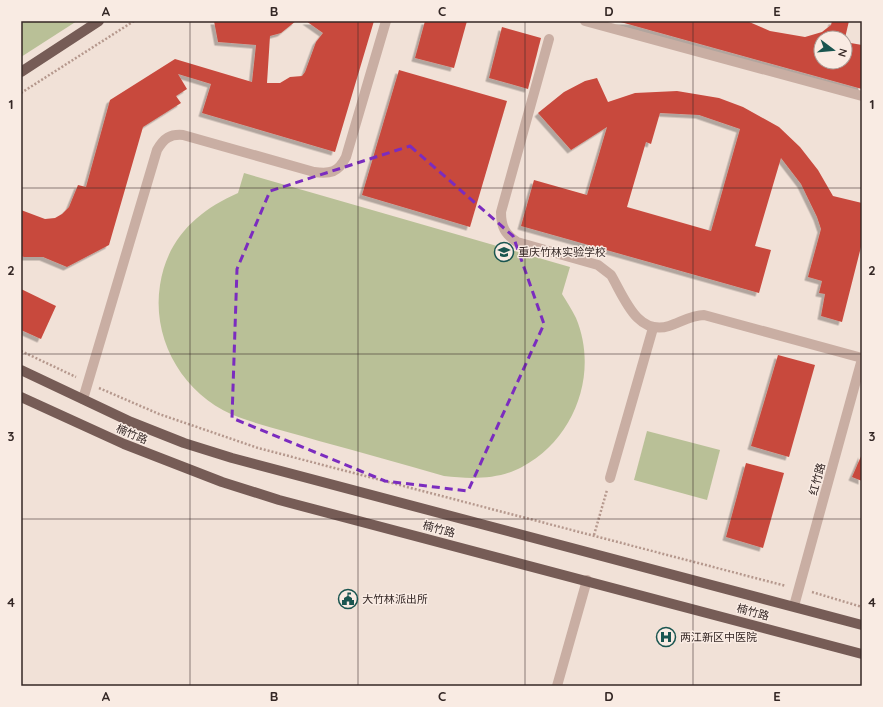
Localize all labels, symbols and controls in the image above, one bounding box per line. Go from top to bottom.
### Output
text: A [102,3,111,19]
text: B [270,3,278,19]
text: C [438,3,446,19]
text: D [604,3,614,19]
text: E [773,3,781,19]
north arrow [813,30,853,70]
text: N [835,47,850,59]
text: 1 [8,96,14,112]
text: 1 [869,96,875,112]
school or university icon: 重庆竹林实验学校 [493,241,515,263]
place label: 重庆竹林实验学校 [518,245,606,259]
text: 2 [7,262,15,278]
text: 2 [868,262,876,278]
street label: 楠竹路 [114,421,150,447]
text: 3 [8,428,15,444]
text: 3 [869,428,876,444]
street label: 红竹路 [806,461,828,497]
street label: 楠竹路 [421,518,457,540]
public building icon: 大竹林派出所 [337,588,359,610]
place label: 大竹林派出所 [362,592,428,606]
text: 4 [7,594,15,610]
text: 4 [868,594,876,610]
street label: 楠竹路 [735,601,771,623]
hospital icon: 两江新区中医院 [655,626,677,648]
place label: 两江新区中医院 [680,630,757,644]
text: A [102,688,111,704]
text: B [270,688,278,704]
text: C [438,688,446,704]
text: D [604,688,614,704]
text: E [773,688,781,704]

